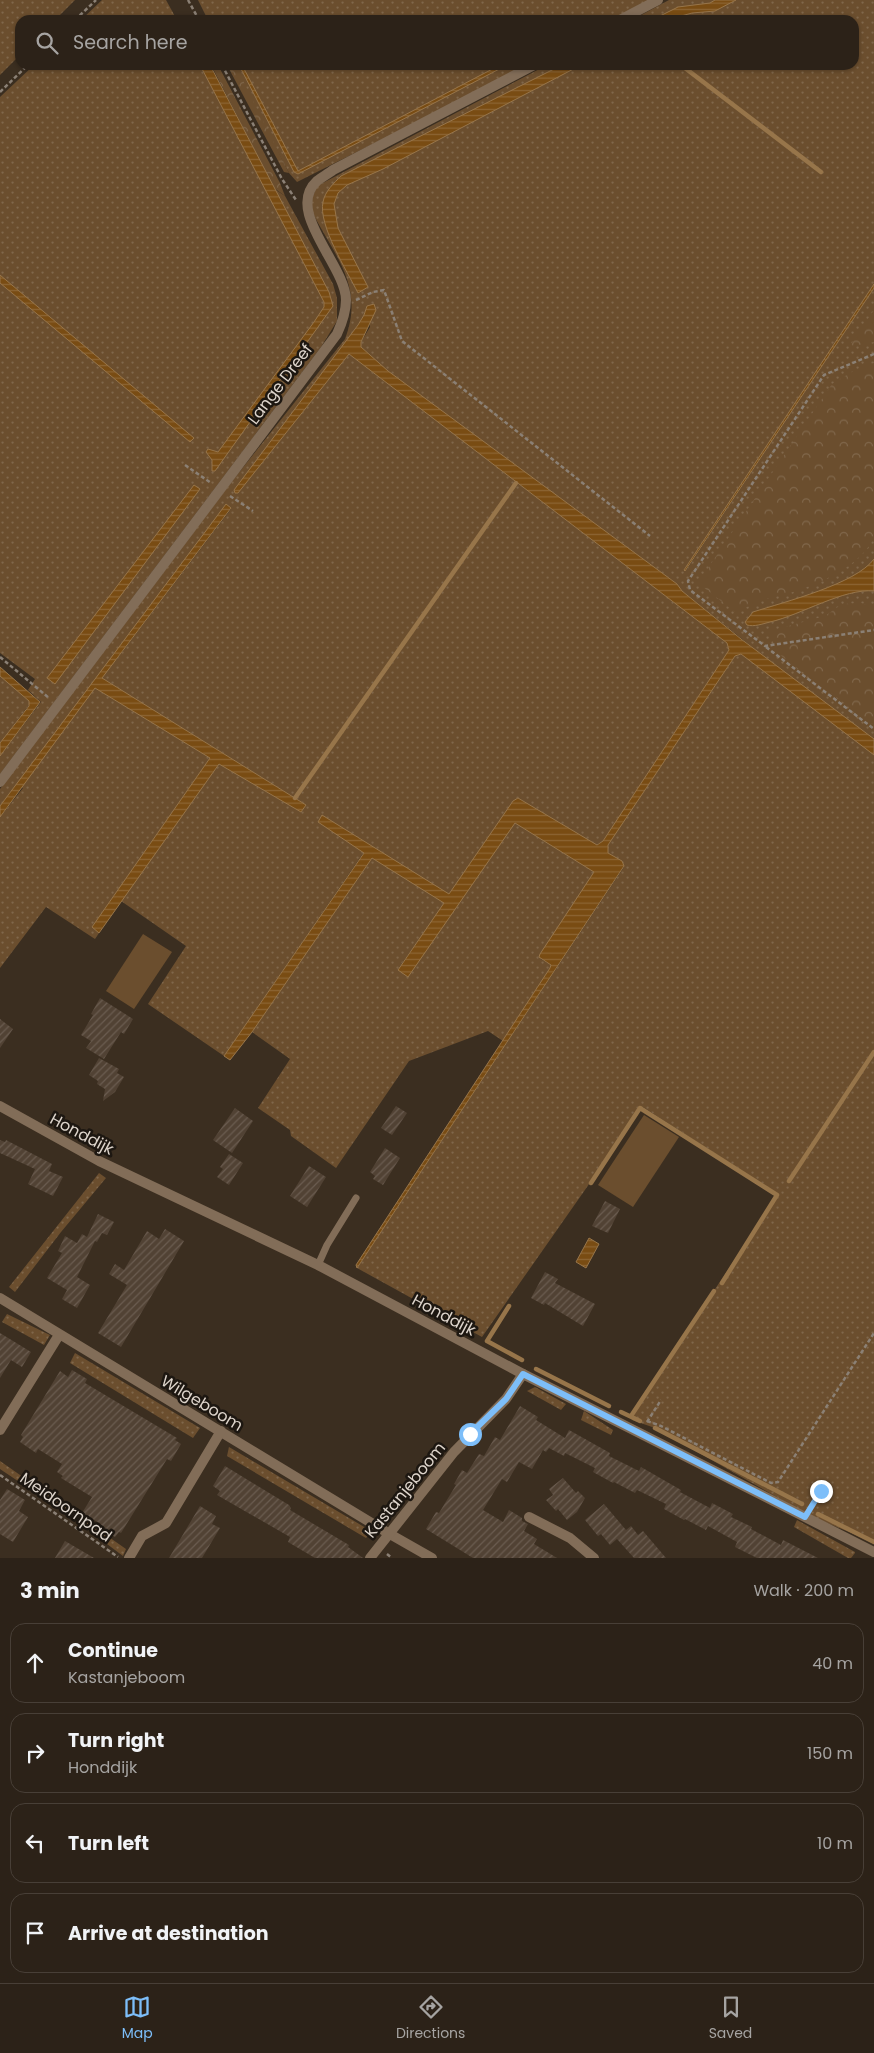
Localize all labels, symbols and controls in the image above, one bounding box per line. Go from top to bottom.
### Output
search box [15,15,859,70]
icon: search [33,29,61,57]
text: Search here [73,29,187,56]
street label: Lange Dreef [242,339,318,429]
street label: Honddijk [46,1108,119,1161]
street label: Honddijk [408,1289,481,1342]
street label: Wilgeboom [157,1369,247,1437]
route start [459,1423,482,1446]
street label: Kastanjeboom [359,1437,451,1543]
street label: Meidoornpad [15,1467,117,1547]
route end [810,1480,833,1503]
text: 3 min [20,1576,80,1605]
text: Walk · 200 m [753,1579,854,1602]
text: Continue [68,1637,158,1664]
icon: ahead [21,1649,49,1677]
text: 40 m [812,1652,853,1675]
text: Kastanjeboom [68,1666,185,1689]
text: Turn right [68,1727,164,1754]
icon: right [21,1739,49,1767]
text: 150 m [807,1742,853,1765]
text: Honddijk [68,1756,137,1779]
icon: left [21,1829,49,1857]
text: Turn left [68,1830,149,1857]
text: 10 m [817,1832,853,1855]
icon: arrive [21,1919,49,1947]
text: Arrive at destination [68,1920,269,1947]
tab: Map [122,1993,153,2044]
tab: Directions [396,1993,465,2044]
tab: Saved [709,1993,752,2044]

